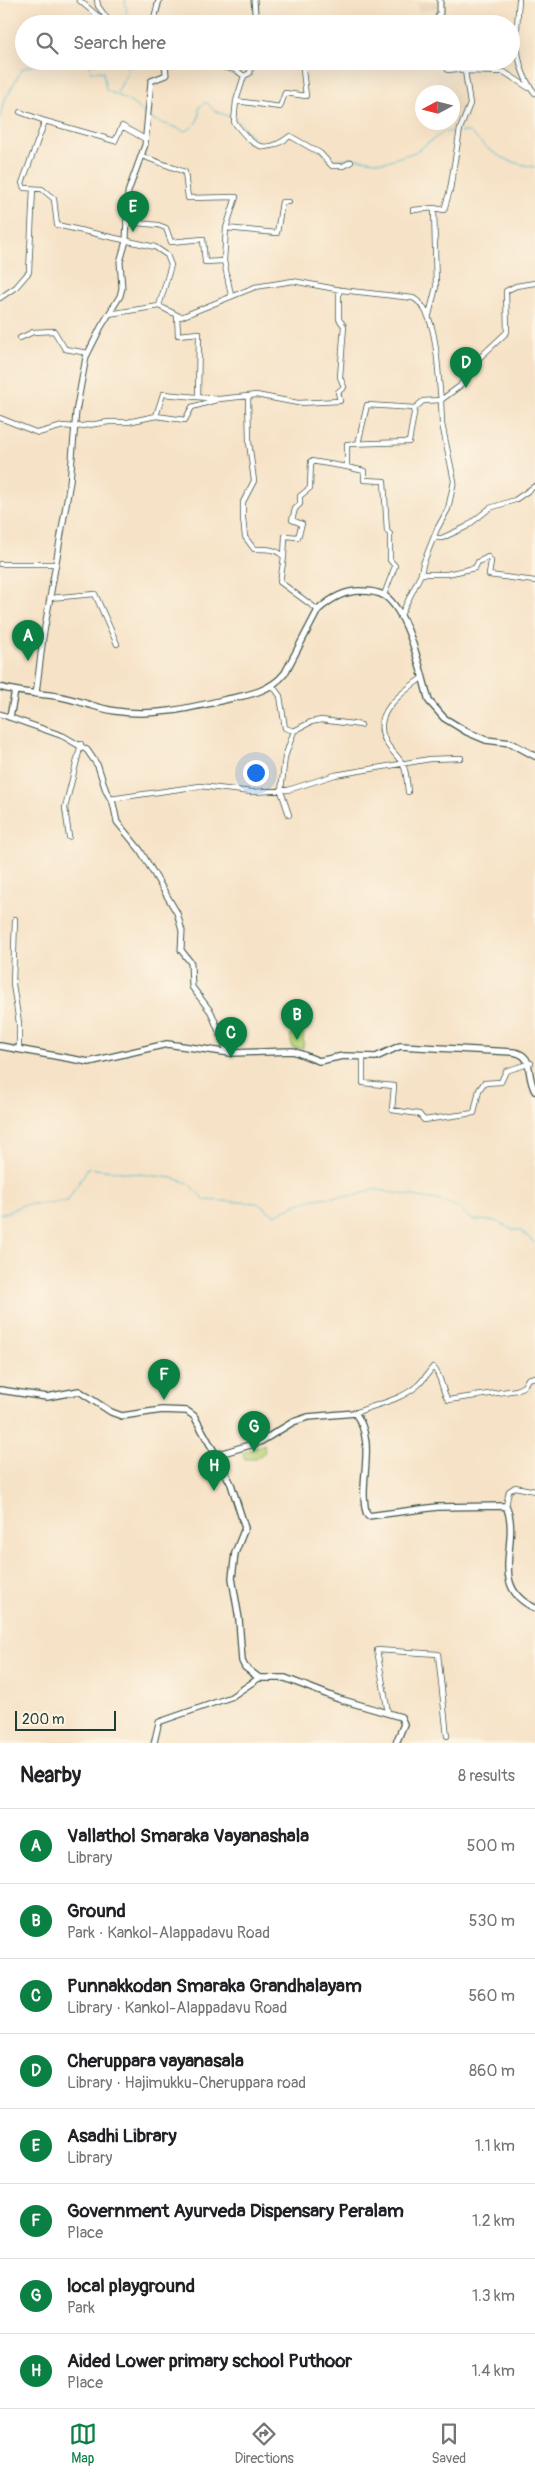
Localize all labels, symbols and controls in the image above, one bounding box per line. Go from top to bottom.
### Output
search box [15,15,520,70]
icon: search [33,29,61,57]
text: Search here [73,31,166,55]
north arrow [415,85,460,130]
pin: E [117,191,149,232]
pin: D [450,347,482,388]
pin: A [12,620,44,661]
your location [243,760,269,786]
pin: B [281,999,313,1040]
pin: C [215,1017,247,1058]
pin: F [148,1359,180,1400]
pin: G [238,1411,270,1452]
pin: H [198,1450,230,1491]
scale bar [15,1708,116,1731]
text: 200 m [22,1711,64,1728]
text: Nearby [20,1762,81,1789]
text: 8 results [458,1766,515,1786]
text: Vallathol Smaraka Vayanashala [67,1824,309,1848]
text: A [31,1836,41,1856]
text: 500 m [467,1836,515,1856]
text: Library [67,1848,112,1868]
text: Ground [67,1899,126,1923]
text: B [31,1911,41,1931]
text: 530 m [469,1911,515,1931]
text: Park · Kankol-Alappadavu Road [67,1923,270,1943]
text: Punnakkodan Smaraka Grandhalayam [67,1974,362,1998]
text: C [31,1986,41,2006]
text: 560 m [468,1986,515,2006]
text: Library · Kankol-Alappadavu Road [67,1998,287,2018]
text: Cheruppara vayanasala [67,2049,244,2073]
text: D [31,2061,41,2081]
text: 860 m [469,2061,515,2081]
text: Library · Hajimukku-Cheruppara road [67,2073,306,2093]
text: Asadhi Library [67,2124,177,2148]
text: E [32,2136,40,2156]
text: 1.1 km [475,2136,515,2156]
text: Library [67,2148,112,2168]
text: Government Ayurveda Dispensary Peralam [67,2199,404,2223]
text: F [31,2211,41,2231]
text: 1.2 km [472,2211,515,2231]
text: Place [67,2223,103,2243]
text: local playground [67,2274,195,2298]
text: G [31,2286,41,2306]
text: 1.3 km [472,2286,515,2306]
text: Park [67,2298,95,2318]
text: Aided Lower primary school Puthoor [67,2349,352,2373]
text: H [31,2361,41,2381]
text: 1.4 km [472,2361,515,2381]
text: Place [67,2373,103,2393]
tab: Map [69,2420,97,2467]
tab: Directions [234,2420,294,2467]
tab: Saved [431,2420,466,2467]

